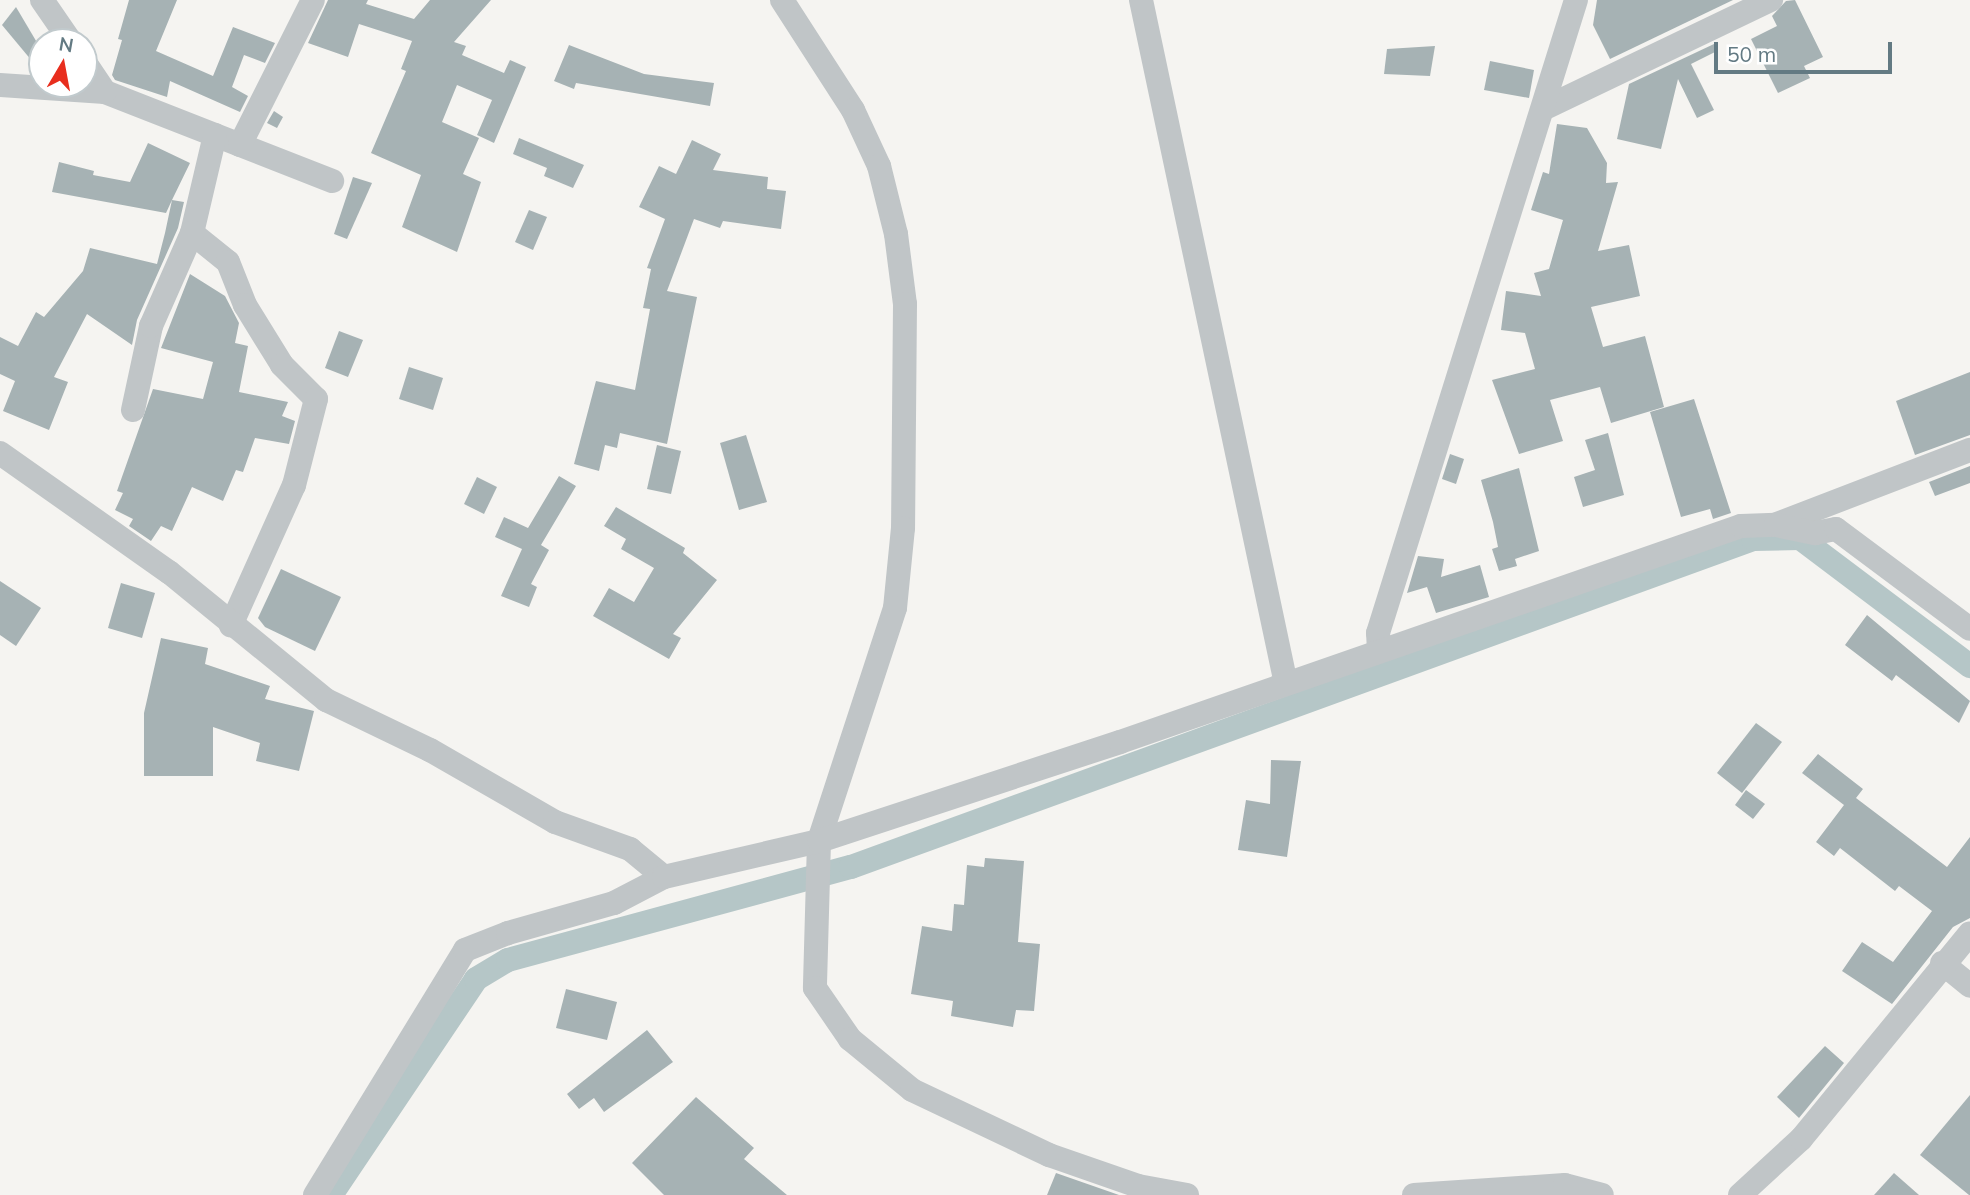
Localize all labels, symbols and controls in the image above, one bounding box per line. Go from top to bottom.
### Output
north arrow [28,28,98,98]
scale bar [1718,28,1896,72]
text: N [57,31,75,57]
text: 50 m [1727,41,1776,67]

